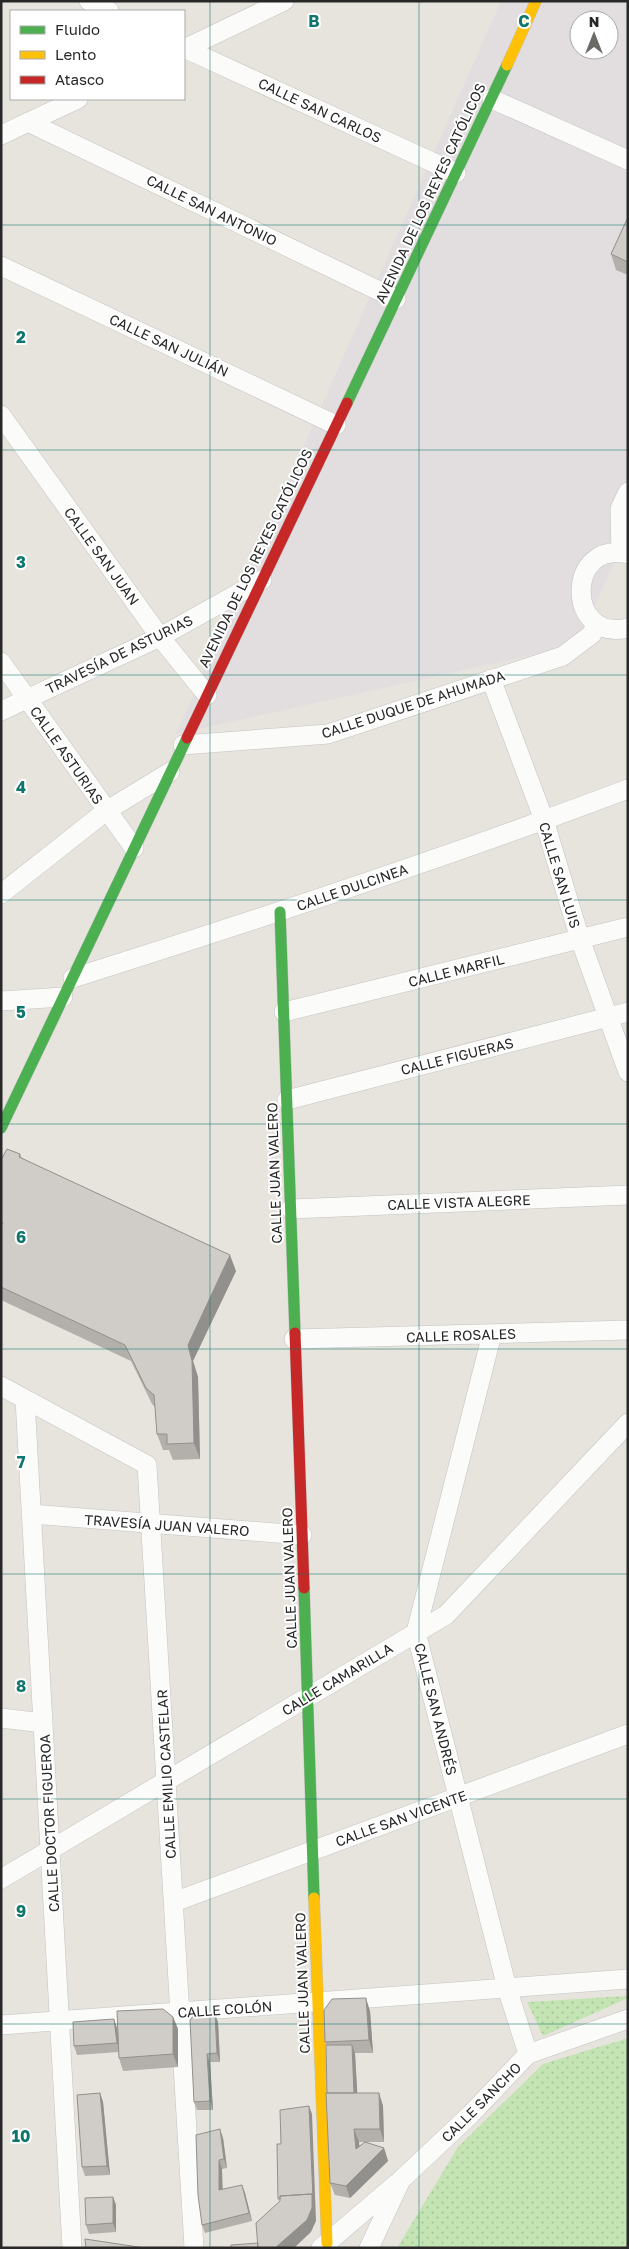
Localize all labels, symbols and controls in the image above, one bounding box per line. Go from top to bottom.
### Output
legend [10,10,185,100]
north arrow [569,10,619,60]
text: B [308,11,320,31]
text: C [518,11,530,31]
text: N [589,13,599,30]
text: Fluido [55,20,100,38]
text: Lento [55,45,96,63]
text: Atasco [55,70,104,88]
street label: CALLE SAN CARLOS [256,74,384,146]
street label: AVENIDA DE LOS REYES CATÓLICOS [371,80,489,306]
street label: CALLE SAN ANTONIO [144,171,280,249]
street label: CALLE SAN JULIÁN [107,310,231,380]
text: 2 [16,327,26,347]
street label: AVENIDA DE LOS REYES CATÓLICOS [194,446,316,670]
street label: CALLE SAN JUAN [61,504,143,608]
text: 3 [16,552,26,572]
street label: TRAVESÍA DE ASTURIAS [43,611,195,697]
street label: CALLE DUQUE DE AHUMADA [319,666,507,742]
street label: CALLE ASTURIAS [27,703,107,807]
text: 4 [16,777,26,797]
street label: CALLE SAN LUIS [536,820,584,930]
street label: CALLE DULCINEA [294,860,410,914]
street label: CALLE MARFIL [406,950,506,990]
text: 5 [16,1002,26,1022]
street label: CALLE FIGUERAS [399,1034,515,1078]
street label: CALLE JUAN VALERO [263,1102,285,1244]
street label: CALLE VISTA ALEGRE [387,1191,531,1213]
text: 6 [16,1227,26,1247]
street label: CALLE ROSALES [406,1325,516,1345]
text: 7 [17,1452,26,1472]
street label: CALLE JUAN VALERO [278,1507,300,1649]
street label: TRAVESÍA JUAN VALERO [84,1511,250,1539]
street label: CALLE CAMARILLA [278,1639,396,1719]
street label: CALLE SAN ANDRÉS [411,1641,461,1777]
text: 8 [16,1676,26,1696]
street label: CALLE EMILIO CASTELAR [153,1689,179,1859]
street label: CALLE DOCTOR FIGUEROA [36,1733,62,1912]
street label: CALLE SAN VICENTE [333,1786,469,1850]
text: 9 [16,1901,26,1921]
street label: CALLE JUAN VALERO [291,1912,313,2054]
street label: CALLE COLÓN [177,1997,273,2021]
street label: CALLE SANCHO [438,2059,524,2145]
text: 10 [12,2126,30,2146]

